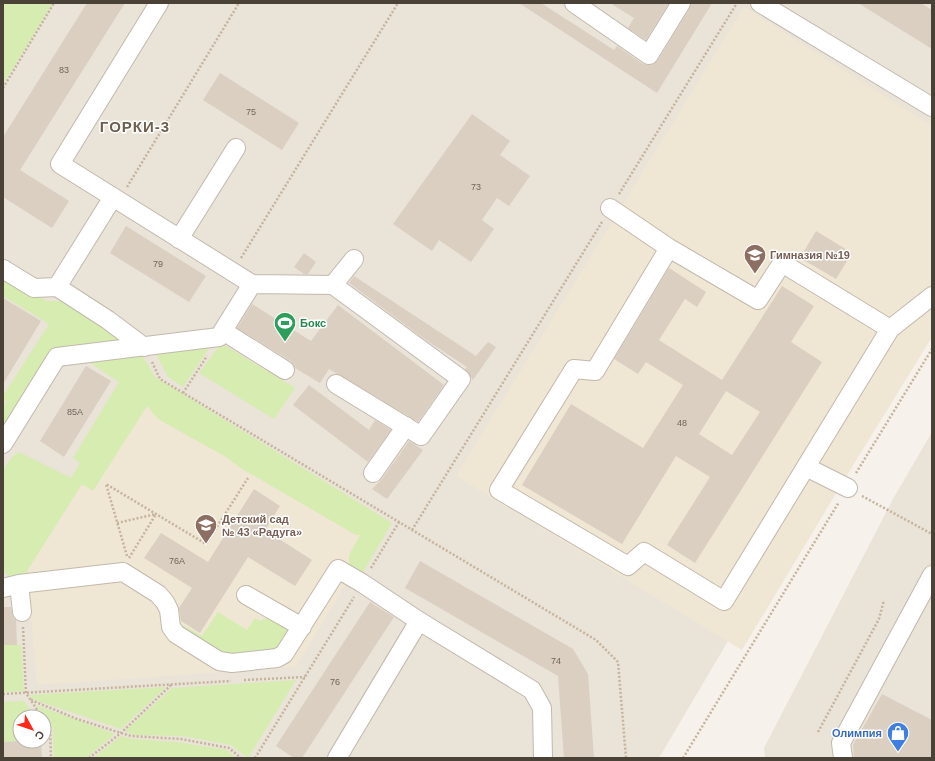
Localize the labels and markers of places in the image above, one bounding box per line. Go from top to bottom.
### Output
school or university icon: Гимназия №19 [742,242,768,275]
place label: Гимназия №19 [770,249,850,261]
sports icon: Бокс [272,310,298,343]
place label: Бокс [300,317,326,329]
school or university icon: Детский сад № 43 «Радуга» [193,512,219,545]
place label: Детский сад № 43 «Радуга» [222,513,302,538]
shop icon: Олимпия [885,720,911,753]
place label: Олимпия [832,727,882,739]

